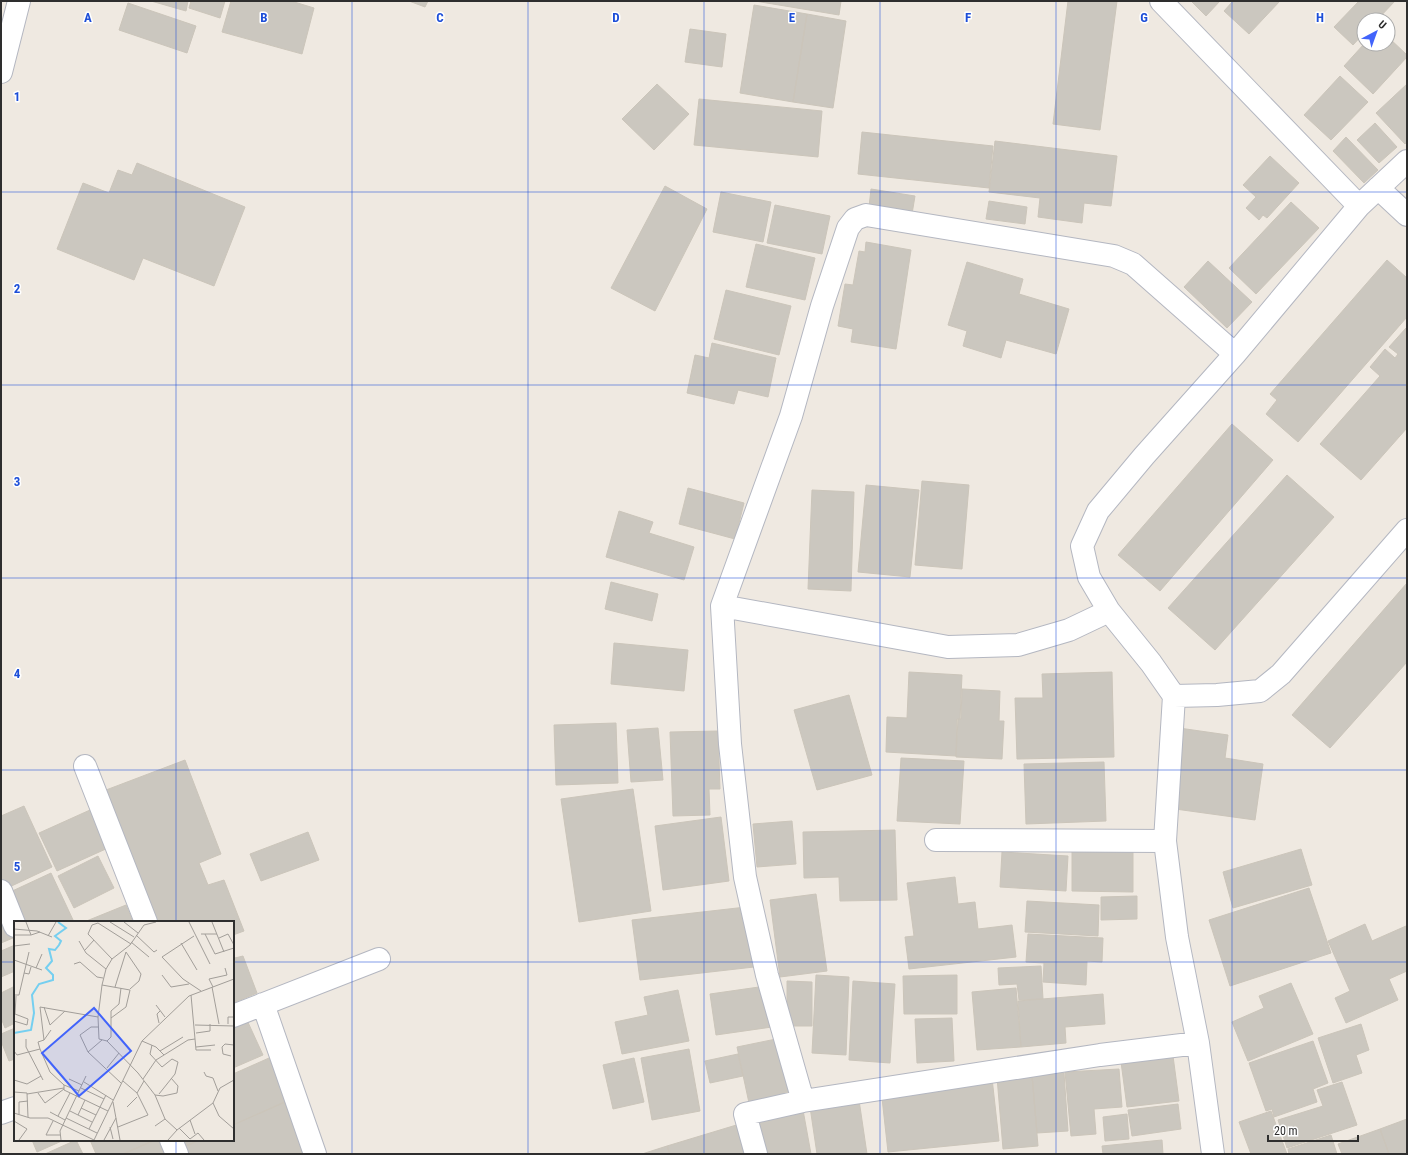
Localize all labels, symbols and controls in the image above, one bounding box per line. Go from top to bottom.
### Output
text: A [84,10,92,25]
text: B [260,10,268,25]
text: C [436,10,444,25]
text: D [612,10,620,25]
text: E [789,10,796,25]
text: F [965,10,971,25]
text: G [1140,10,1148,25]
text: H [1316,10,1324,25]
north arrow [1356,12,1396,52]
text: U [1376,18,1389,32]
text: 1 [14,89,20,104]
text: 2 [14,281,21,296]
text: 3 [14,474,20,489]
text: 4 [14,666,21,681]
text: 5 [14,859,21,874]
inset map [14,921,234,1141]
scale bar [1268,1117,1358,1143]
text: 20 m [1274,1124,1298,1138]

